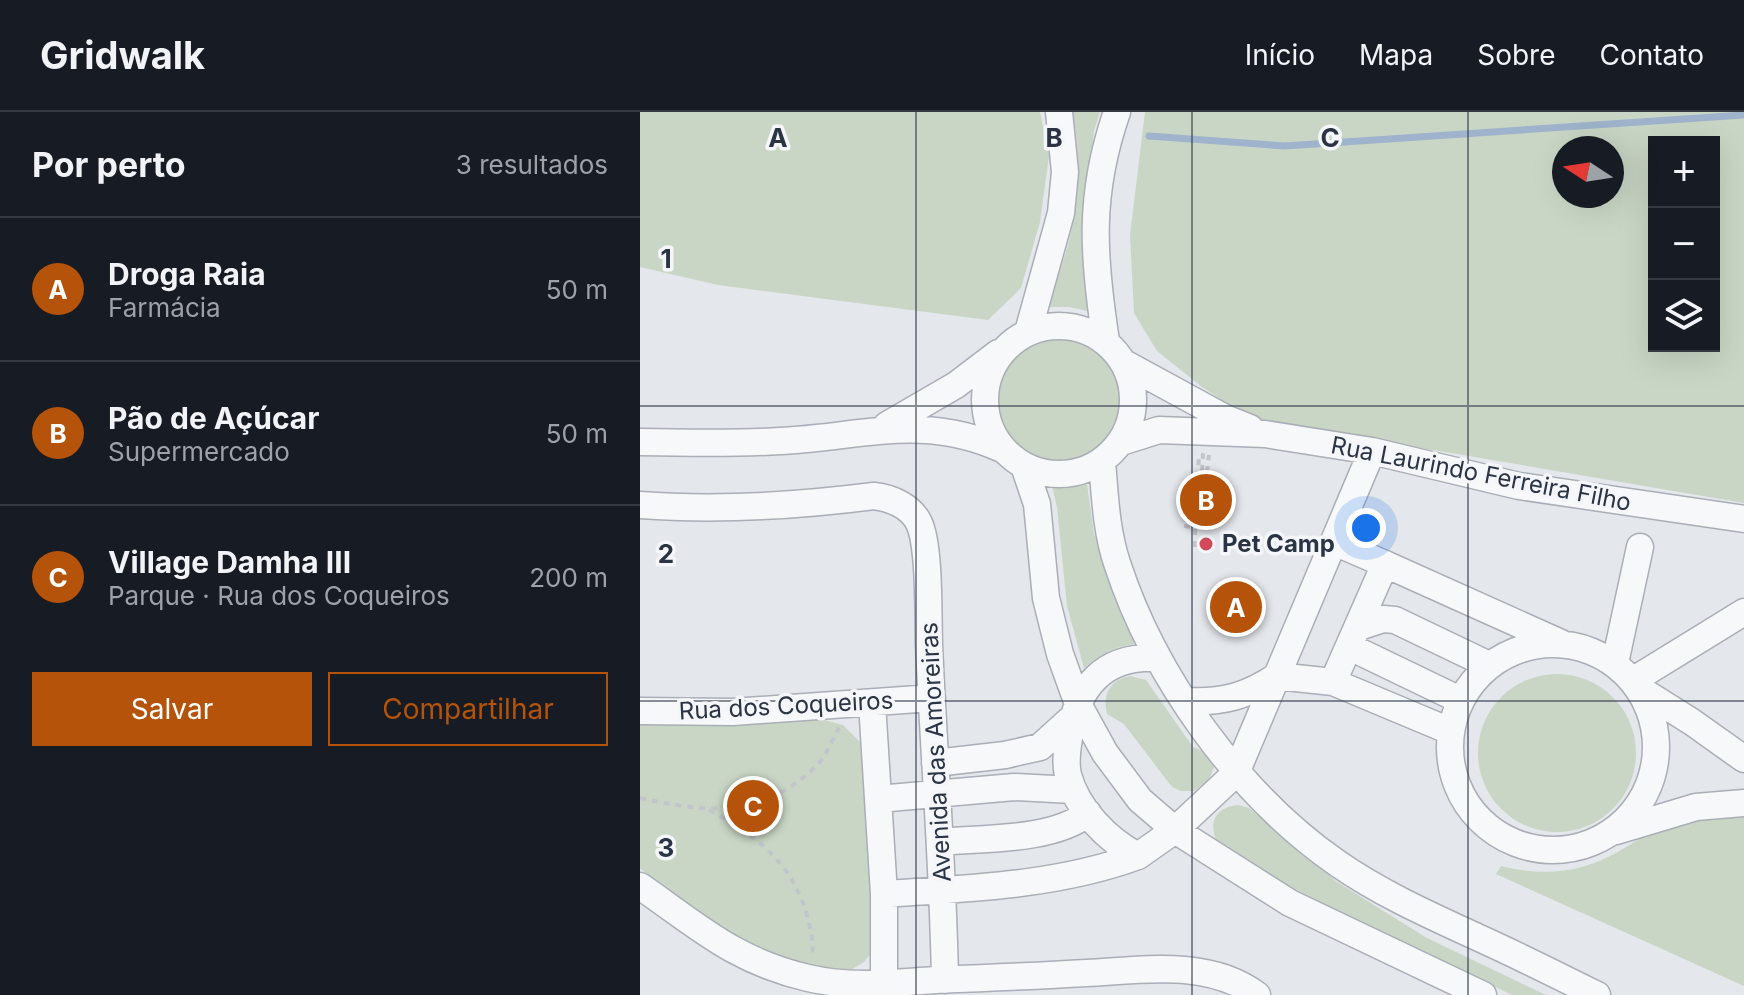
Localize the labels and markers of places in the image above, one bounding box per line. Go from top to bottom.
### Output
pin: B [1180,470,1232,530]
place label: Pet Camp [1222,529,1335,558]
marker: Pet Camp [1197,535,1215,553]
pin: A [1210,577,1262,637]
pin: C [727,776,779,836]

